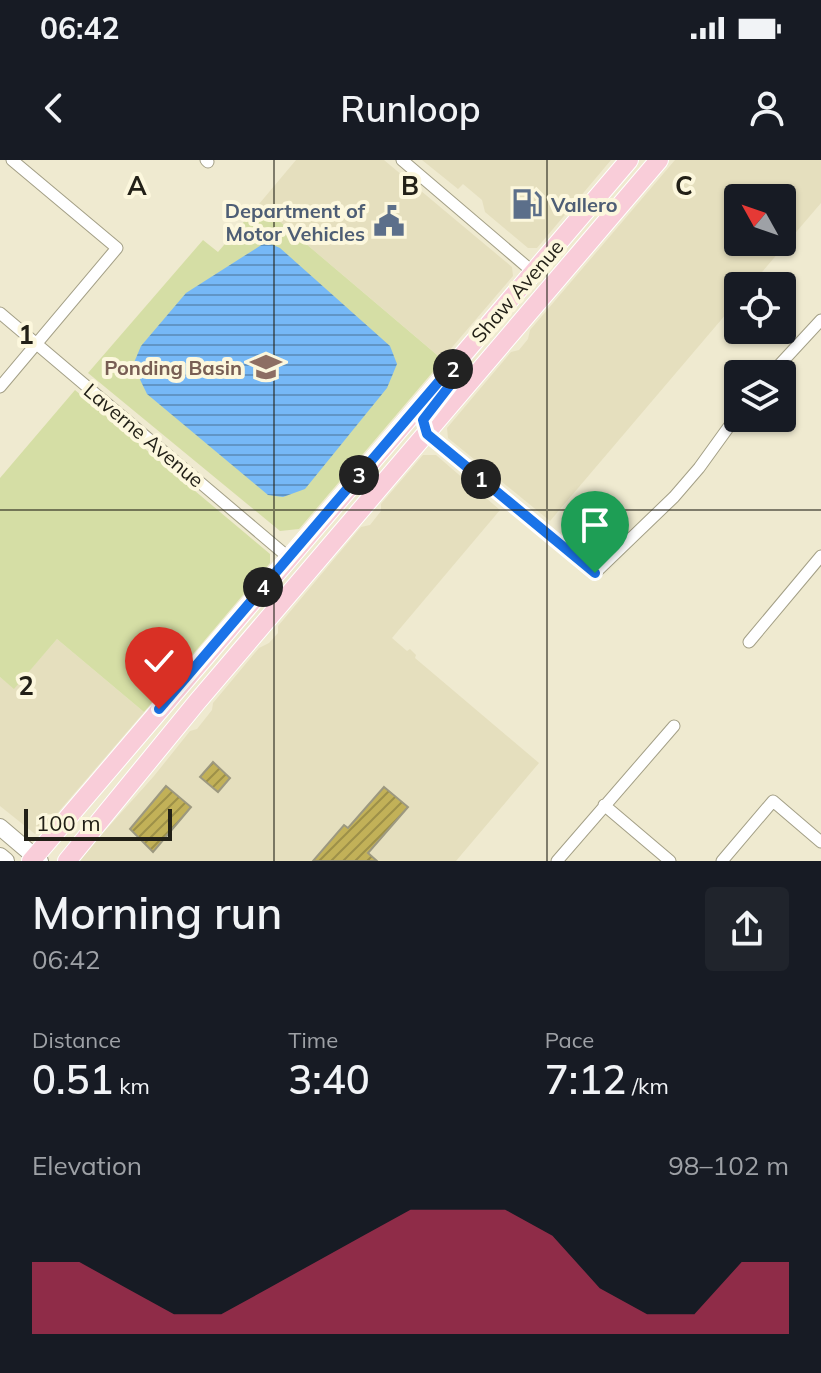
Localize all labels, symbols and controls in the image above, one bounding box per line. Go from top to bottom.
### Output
text: 06:42 [40,9,119,47]
icon: back [32,86,76,130]
text: Runloop [340,86,481,131]
icon: person [745,86,789,130]
text: A [127,169,147,202]
text: B [401,169,419,202]
text: C [675,169,693,202]
north arrow [724,184,796,256]
map controls [724,184,796,432]
fuel station icon: Vallero [510,187,544,221]
place label: Vallero [550,192,618,217]
place label: Department of Motor Vehicles [225,198,366,246]
public building icon: Department of Motor Vehicles [372,204,406,238]
street label: Shaw Avenue [465,234,569,348]
button: locate [724,272,796,344]
text: 1 [18,318,34,351]
pin: 2 [433,349,473,389]
school or university icon: Ponding Basin [249,350,283,384]
place label: Ponding Basin [104,355,242,380]
text: 2 [446,355,460,383]
button: layers [724,360,796,432]
street label: Laverne Avenue [79,378,209,492]
pin: 3 [339,455,379,495]
pin: 1 [461,459,501,499]
text: 3 [352,461,366,489]
text: 1 [474,465,488,493]
pin [561,491,629,573]
icon: arrive [573,503,617,547]
pin: 4 [243,567,283,607]
text: 4 [256,573,270,601]
pin [125,627,193,709]
icon: check [137,639,181,683]
text: 2 [18,669,34,702]
scale bar [24,805,172,841]
text: 100 m [36,809,101,837]
text: Morning run [32,885,282,940]
button: share [705,887,789,971]
text: 06:42 [32,943,100,976]
text: Distance [32,1026,121,1054]
text: Time [288,1026,338,1054]
text: Pace [545,1026,594,1054]
text: 0.51 [32,1054,113,1104]
text: 3:40 [288,1054,370,1104]
text: 7:12 [545,1054,626,1104]
text: km [113,1072,150,1100]
text: /km [626,1072,669,1100]
text: Elevation [32,1149,142,1182]
text: 98–102 m [668,1149,789,1182]

